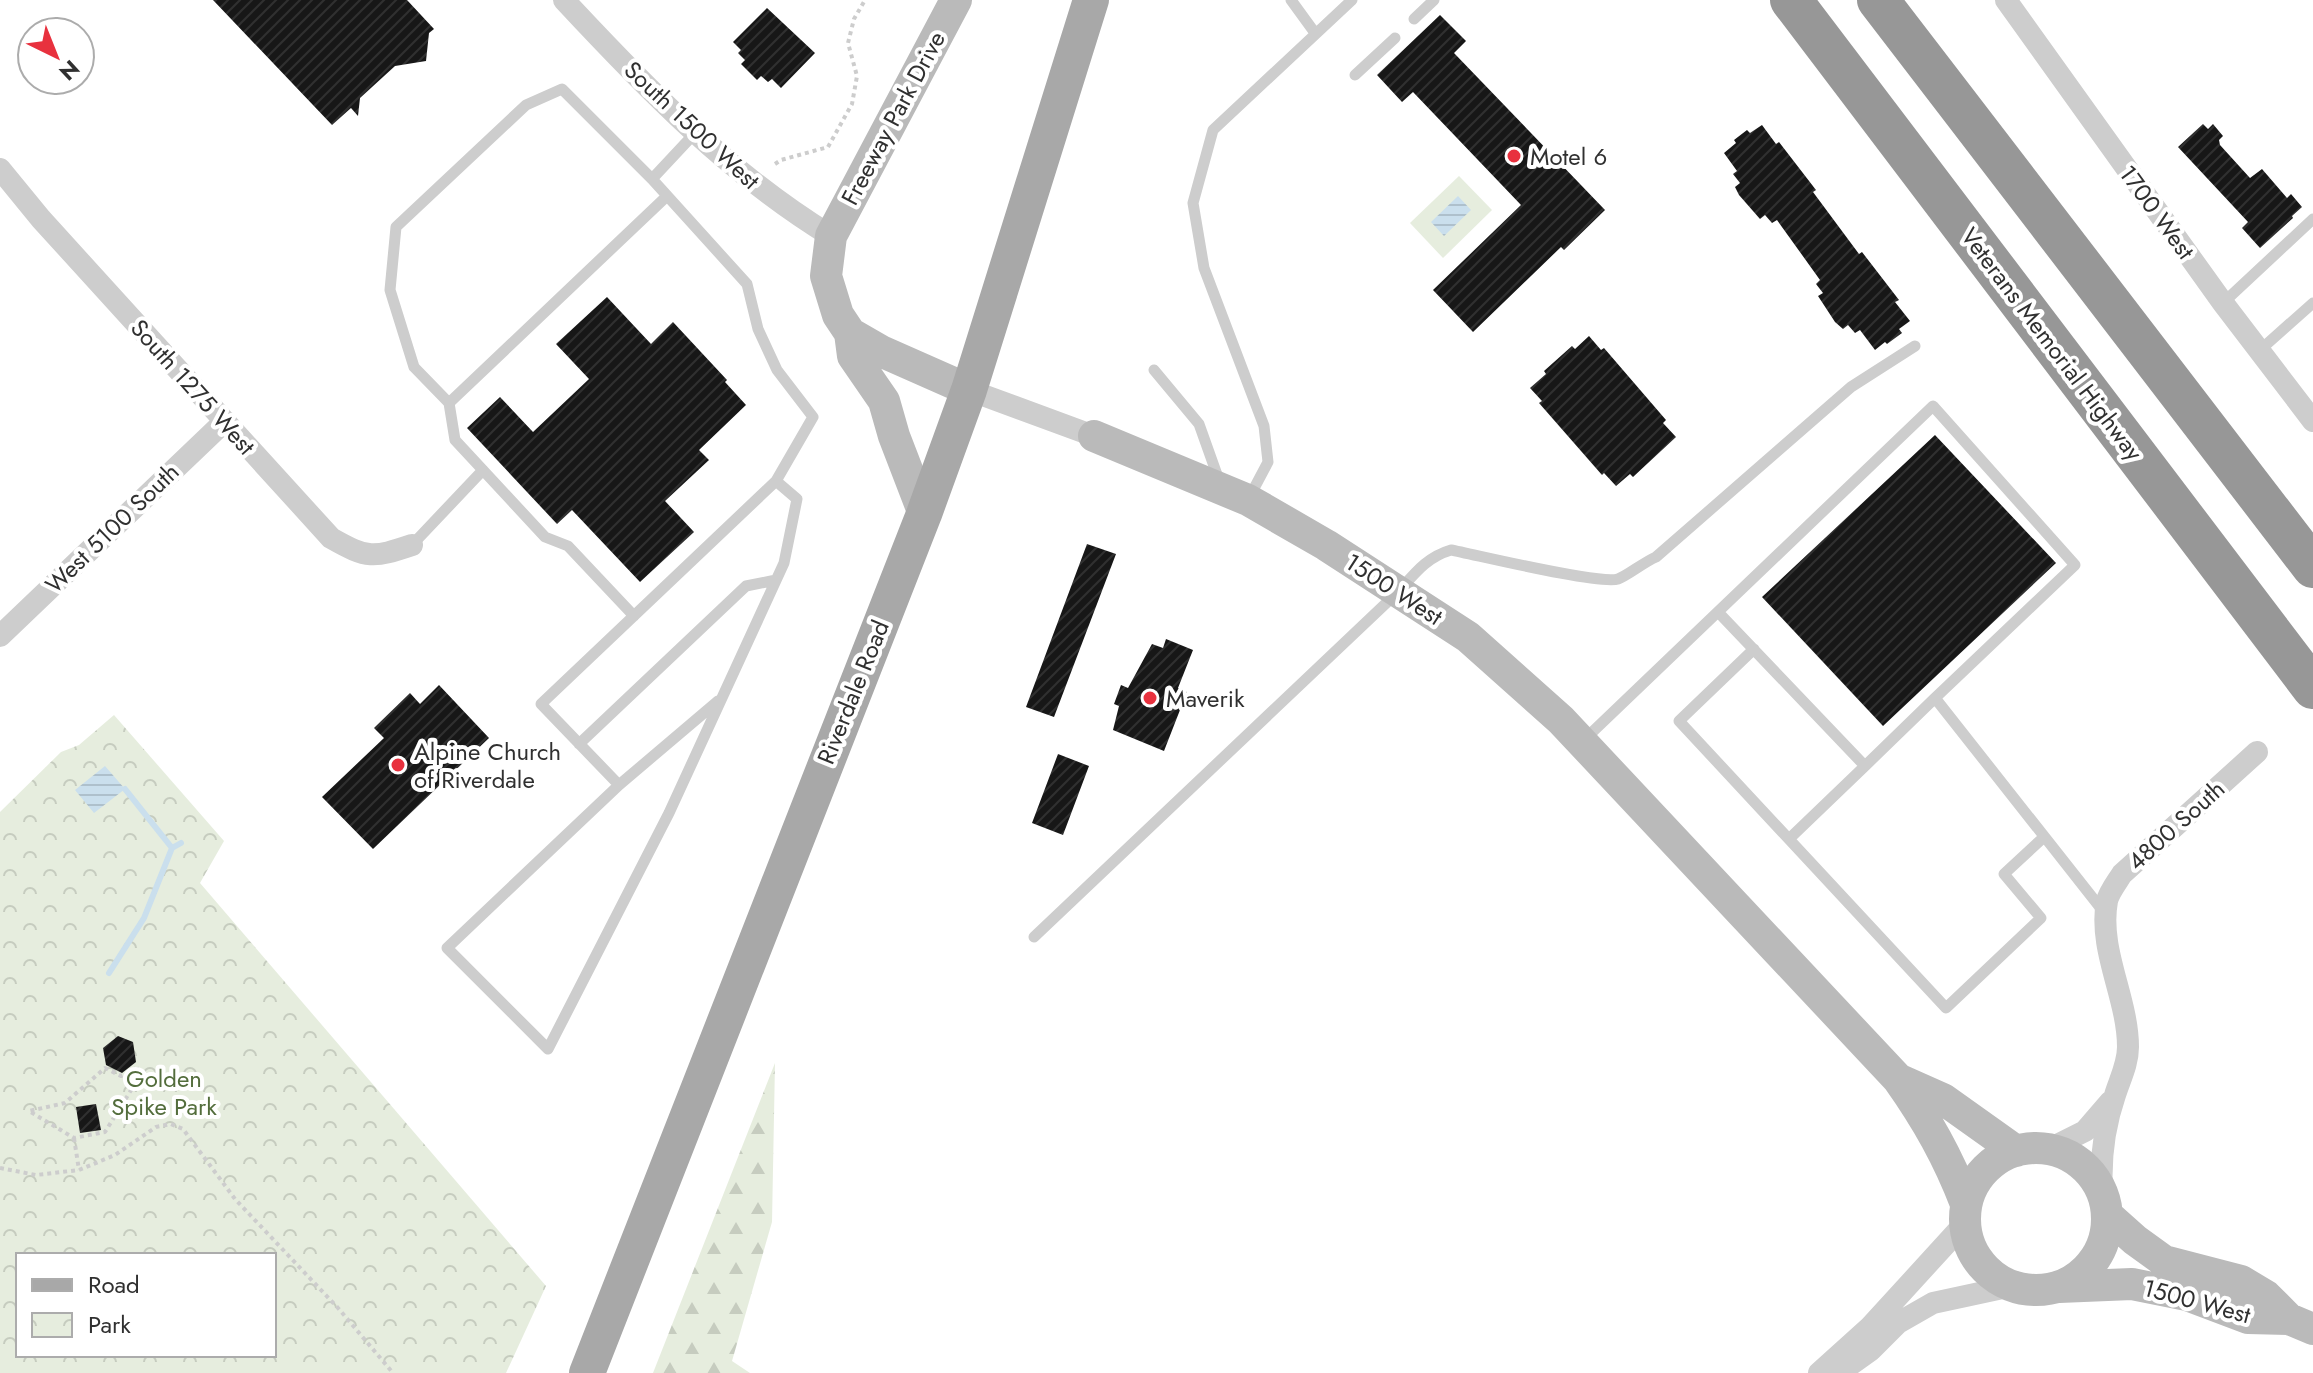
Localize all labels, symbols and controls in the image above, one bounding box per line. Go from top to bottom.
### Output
north arrow [16,16,96,96]
street label: Freeway Park Drive [832,25,954,211]
text: N [52,53,87,88]
street label: South 1500 West [616,53,768,197]
place label: Motel 6 [1530,139,1607,174]
marker: Motel 6 [1505,147,1523,165]
street label: 1700 West [2111,158,2203,267]
street label: Veterans Memorial Highway [1953,220,2152,468]
street label: South 1275 West [123,311,264,463]
street label: West 5100 South [37,455,187,601]
street label: 1500 West [1338,544,1450,634]
street label: Riverdale Road [808,615,898,769]
place label: Maverik [1166,681,1245,716]
marker: Maverik [1141,689,1159,707]
place label: Alpine Church of Riverdale [414,734,561,797]
marker: Alpine Church of Riverdale [389,756,407,774]
street label: 4800 South [2120,772,2232,878]
park label: Golden Spike Park [111,1061,217,1124]
legend [16,1253,276,1357]
text: Road [88,1267,140,1302]
street label: 1500 West [2139,1270,2255,1332]
text: Park [88,1307,131,1342]

